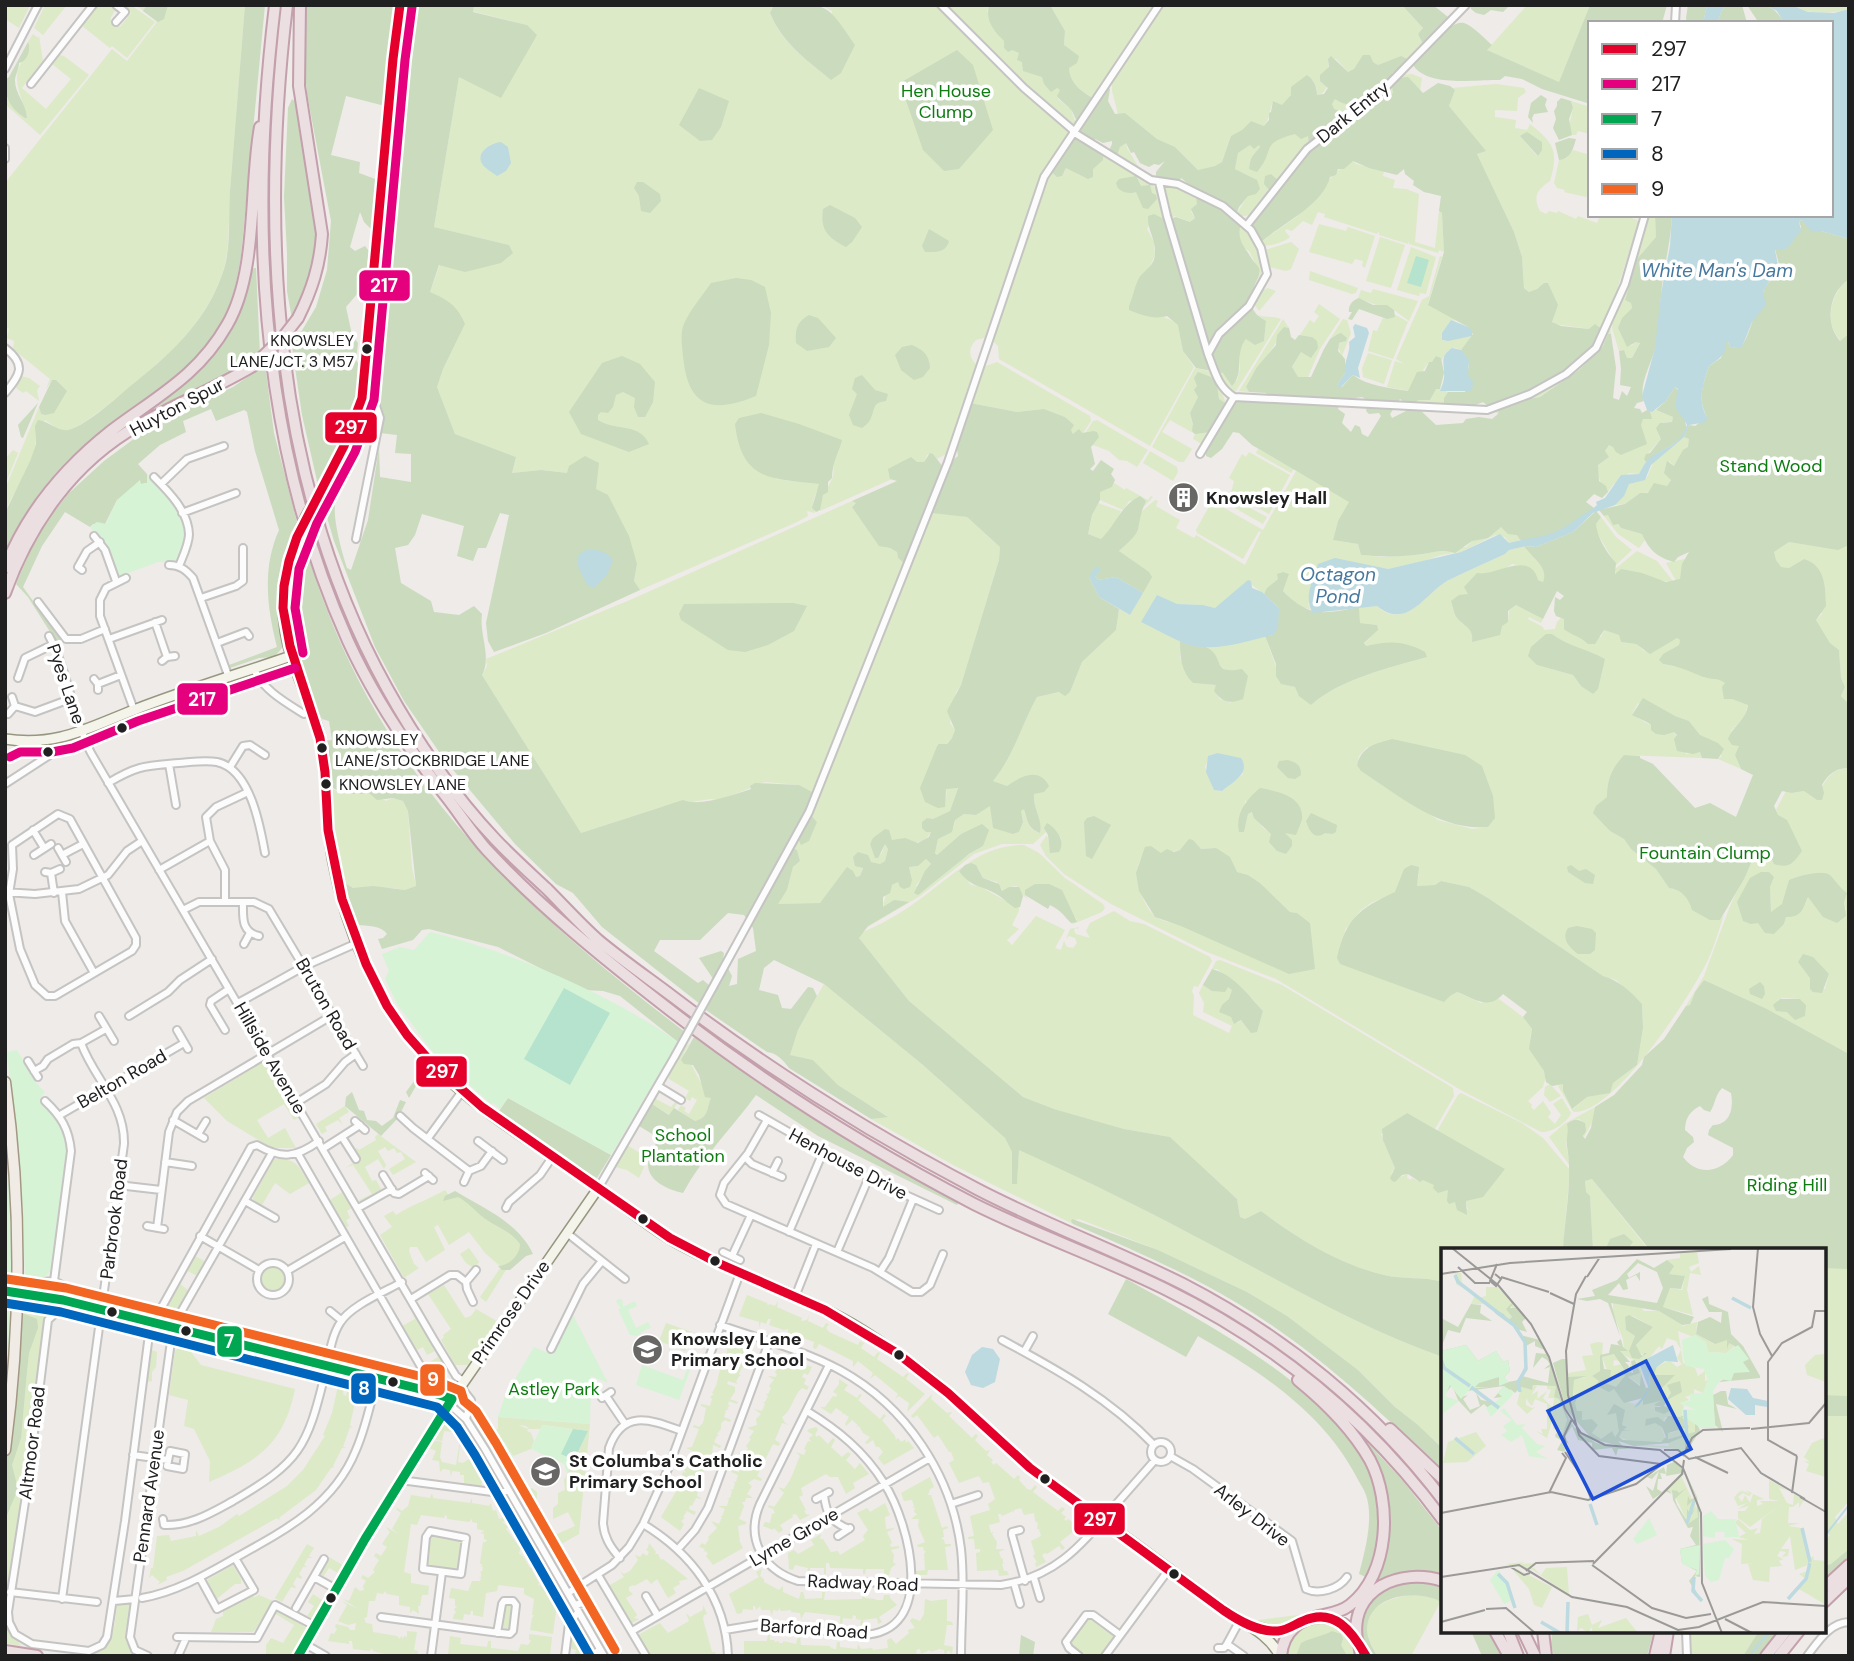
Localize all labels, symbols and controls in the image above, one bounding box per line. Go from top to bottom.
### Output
legend [1588,21,1833,217]
text: 297 [1651,35,1687,63]
text: 217 [1651,70,1681,98]
street label: Dark Entry [1312,75,1394,149]
park label: Hen House Clump [901,79,991,124]
text: 7 [1651,105,1662,133]
text: 8 [1651,140,1664,168]
text: 9 [1651,175,1664,203]
water label: White Man's Dam [1641,258,1793,283]
line badge: 217 [358,269,411,302]
text: 217 [370,273,398,298]
place label: KNOWSLEY LANE/JCT. 3 M57 [230,330,354,372]
marker: KNOWSLEY LANE/JCT. 3 M57 [360,342,374,356]
street label: Huyton Spur [126,372,229,442]
line badge: 297 [324,411,378,444]
text: 297 [335,415,367,440]
park label: Stand Wood [1720,454,1822,478]
building icon: Knowsley Hall [1166,481,1200,515]
place label: Knowsley Hall [1206,486,1327,510]
water label: Octagon Pond [1300,562,1376,609]
street label: Pyes Lane [41,641,91,727]
line badge: 217 [176,682,229,716]
text: 217 [188,687,216,712]
unlabelled marker [115,721,129,735]
place label: KNOWSLEY LANE/STOCKBRIDGE LANE [335,729,530,771]
marker: KNOWSLEY LANE/STOCKBRIDGE LANE [315,741,329,755]
unlabelled marker [41,745,55,759]
place label: KNOWSLEY LANE [339,774,466,795]
marker: KNOWSLEY LANE [319,777,333,791]
park label: Fountain Clump [1639,841,1771,865]
street label: Bruton Road [290,954,362,1054]
street label: Hillside Avenue [228,998,312,1118]
street label: Belton Road [73,1044,171,1114]
line badge: 297 [415,1055,468,1088]
text: 297 [426,1059,458,1084]
park label: School Plantation [641,1123,725,1168]
street label: Henhouse Drive [785,1123,911,1205]
street label: Parbrook Road [95,1157,133,1281]
park label: Riding Hill [1747,1173,1827,1197]
unlabelled marker [636,1212,650,1226]
inset map [1441,1248,1826,1633]
unlabelled marker [708,1254,722,1268]
street label: Primrose Drive [466,1256,556,1368]
unlabelled marker [105,1305,119,1319]
unlabelled marker [179,1324,193,1338]
line badge: 7 [216,1325,243,1358]
place label: Knowsley Lane Primary School [671,1327,804,1372]
text: 7 [224,1329,234,1354]
school or university icon: Knowsley Lane Primary School [631,1332,665,1366]
unlabelled marker [892,1348,906,1362]
line badge: 9 [419,1363,446,1397]
text: 9 [427,1367,439,1392]
line badge: 8 [350,1372,377,1405]
unlabelled marker [386,1375,400,1389]
text: 8 [358,1376,370,1401]
park label: Astley Park [508,1377,600,1401]
street label: Altmoor Road [13,1385,51,1501]
street label: Pennard Avenue [128,1428,170,1564]
place label: St Columba's Catholic Primary School [569,1449,763,1494]
school or university icon: St Columba's Catholic Primary School [529,1454,563,1488]
unlabelled marker [1038,1472,1052,1486]
street label: Arley Drive [1209,1478,1295,1552]
street label: Lyme Grove [745,1502,843,1572]
line badge: 297 [1073,1502,1126,1536]
text: 297 [1084,1507,1116,1532]
unlabelled marker [1167,1567,1181,1581]
street label: Radway Road [807,1569,919,1597]
unlabelled marker [324,1591,338,1605]
street label: Barford Road [759,1613,869,1645]

